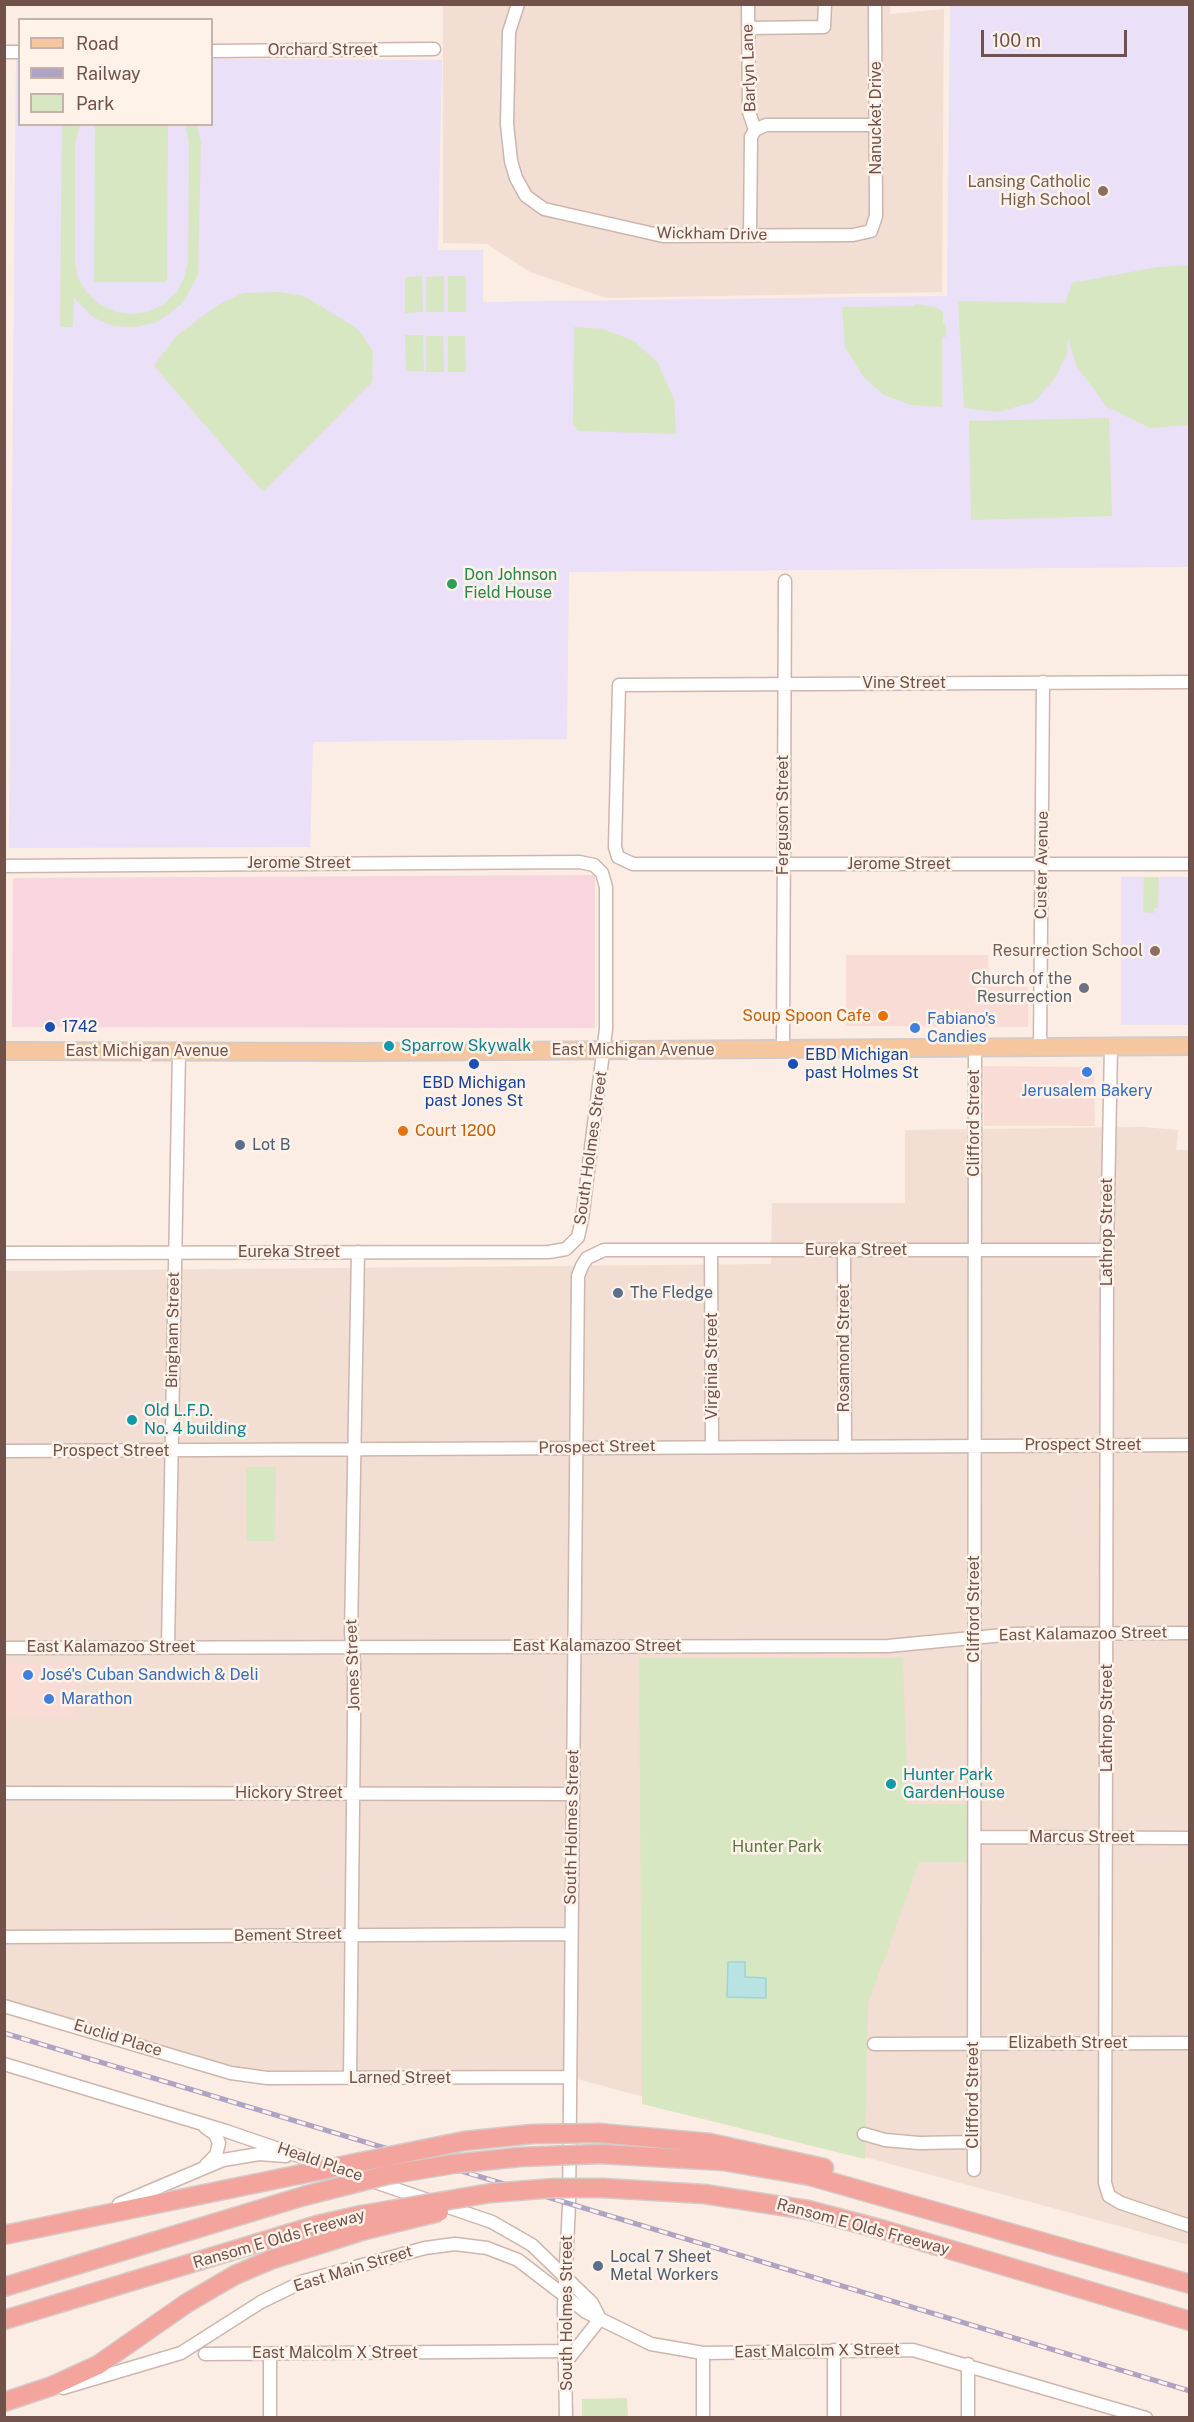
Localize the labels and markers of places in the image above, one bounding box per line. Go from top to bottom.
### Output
place label: Lansing Catholic High School [967,172,1091,210]
marker: Lansing Catholic High School [1096,184,1110,198]
place label: Don Johnson Field House [464,565,557,603]
marker: Don Johnson Field House [445,577,459,591]
place label: Resurrection School [992,941,1143,961]
marker: Resurrection School [1148,944,1162,958]
place label: Church of the Resurrection [971,969,1072,1007]
marker: Church of the Resurrection [1077,981,1091,995]
place label: Soup Spoon Cafe [742,1006,871,1026]
marker: Soup Spoon Cafe [876,1009,890,1023]
place label: Fabiano's Candies [927,1009,996,1047]
place label: 1742 [62,1017,97,1037]
marker: 1742 [43,1020,57,1034]
marker: Fabiano's Candies [908,1021,922,1035]
place label: Sparrow Skywalk [401,1036,531,1056]
marker: Sparrow Skywalk [382,1039,396,1053]
place label: EBD Michigan past Holmes St [805,1045,919,1083]
marker: EBD Michigan past Jones St [467,1057,481,1071]
marker: EBD Michigan past Holmes St [786,1057,800,1071]
marker: Jerusalem Bakery [1080,1065,1094,1079]
place label: EBD Michigan past Jones St [422,1073,526,1111]
place label: Jerusalem Bakery [1021,1081,1153,1101]
place label: Court 1200 [415,1121,496,1141]
marker: Court 1200 [396,1124,410,1138]
place label: Lot B [252,1135,290,1155]
marker: Lot B [233,1138,247,1152]
place label: The Fledge [630,1283,713,1303]
marker: The Fledge [611,1286,625,1300]
place label: Old L.F.D. No. 4 building [144,1401,247,1439]
marker: Old L.F.D. No. 4 building [125,1413,139,1427]
place label: José's Cuban Sandwich & Deli [40,1665,258,1685]
marker: José's Cuban Sandwich & Deli [21,1668,35,1682]
place label: Marathon [61,1689,132,1709]
marker: Marathon [42,1692,56,1706]
place label: Hunter Park GardenHouse [903,1765,1005,1803]
marker: Hunter Park GardenHouse [884,1777,898,1791]
place label: Local 7 Sheet Metal Workers [610,2247,718,2285]
marker: Local 7 Sheet Metal Workers [591,2259,605,2273]

